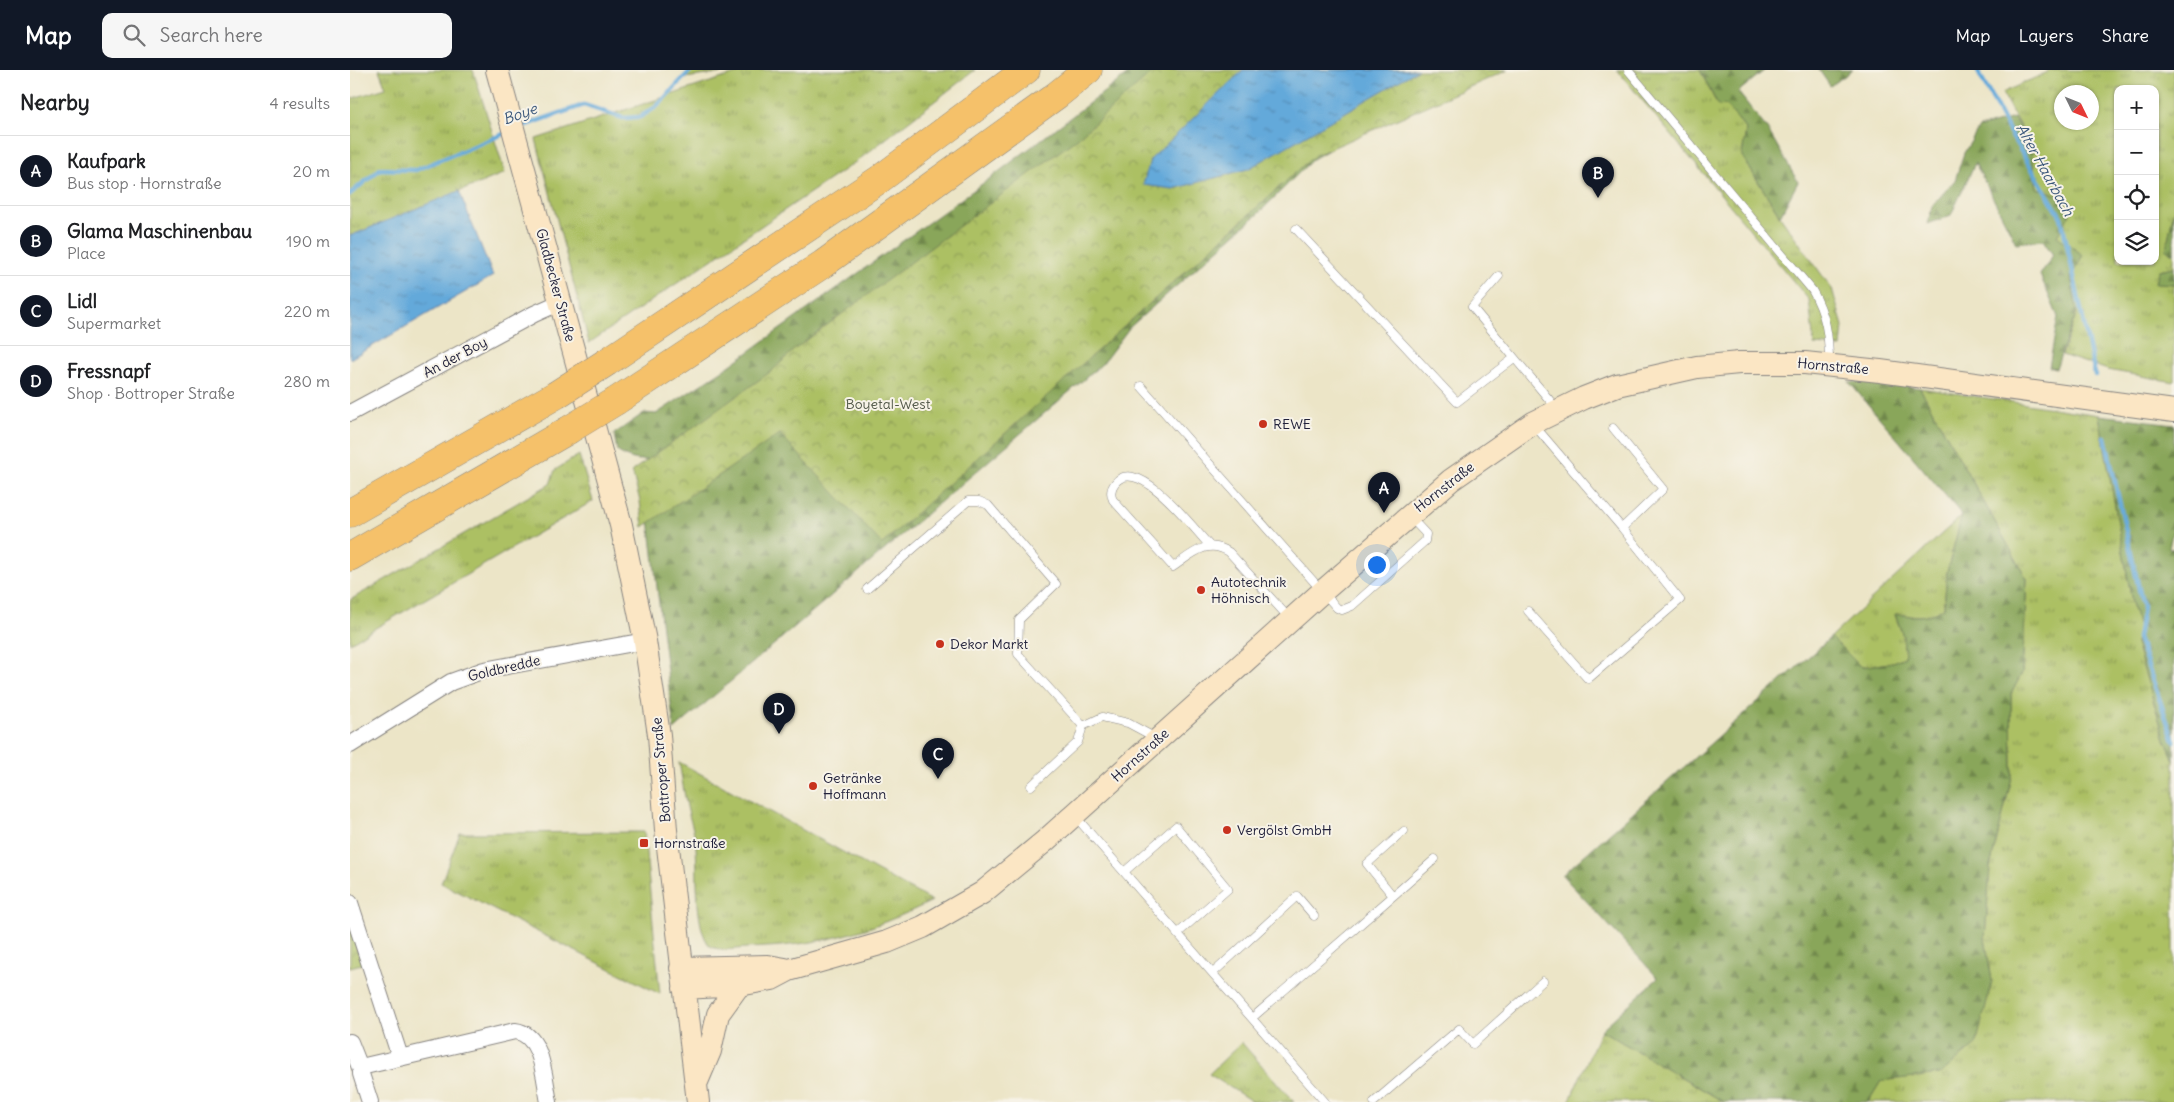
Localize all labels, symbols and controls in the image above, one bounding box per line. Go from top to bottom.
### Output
search box [102,13,452,58]
text: Map [25,20,72,50]
icon: search [120,21,148,49]
text: Search here [160,23,263,47]
text: Map [1955,24,1990,47]
text: Layers [2018,24,2074,47]
text: Share [2102,24,2149,47]
north arrow [2054,85,2099,130]
map controls [2114,85,2159,265]
button: + [2114,85,2159,130]
text: Nearby [20,89,90,116]
text: 4 results [269,93,330,113]
water label: Boye [500,98,540,128]
water label: Alter Haarbach [2012,120,2079,220]
button: − [2114,130,2159,175]
text: Kaufpark [67,149,146,173]
pin: B [1582,157,1614,198]
text: A [31,161,41,181]
text: 20 m [293,161,330,181]
text: Bus stop · Hornstraße [67,173,222,193]
button: locate [2114,175,2159,220]
text: Glama Maschinenbau [67,219,252,243]
button: layers [2114,220,2159,265]
street label: Gladbecker Straße [532,226,580,344]
text: B [31,231,41,251]
text: 190 m [286,231,330,251]
text: Place [67,243,106,263]
text: Lidl [67,289,97,313]
text: C [31,301,41,321]
text: 220 m [284,301,330,321]
text: Supermarket [67,313,161,333]
street label: An der Boy [420,333,490,381]
street label: Hornstraße [1797,354,1869,378]
text: Fressnapf [67,359,150,383]
text: D [30,371,42,391]
text: 280 m [284,371,330,391]
text: Shop · Bottroper Straße [67,383,235,403]
park label: Boyetal-West [846,395,931,413]
place label: REWE [1273,415,1311,433]
marker: REWE [1257,418,1269,430]
street label: Hornstraße [1410,458,1478,516]
pin: A [1368,472,1400,513]
your location [1364,552,1390,578]
place label: Autotechnik Höhnisch [1211,573,1286,607]
marker: Autotechnik Höhnisch [1195,584,1207,596]
place label: Dekor Markt [950,635,1029,653]
marker: Dekor Markt [934,638,946,650]
street label: Goldbredde [466,651,542,685]
pin: D [763,693,795,734]
street label: Bottroper Straße [647,717,675,823]
street label: Hornstraße [1107,724,1173,786]
pin: C [922,738,954,779]
place label: Getränke Hoffmann [823,769,886,803]
marker: Getränke Hoffmann [807,780,819,792]
place label: Vergölst GmbH [1237,821,1332,839]
marker: Vergölst GmbH [1221,824,1233,836]
place label: Hornstraße [654,834,726,852]
marker: Hornstraße [638,837,650,849]

